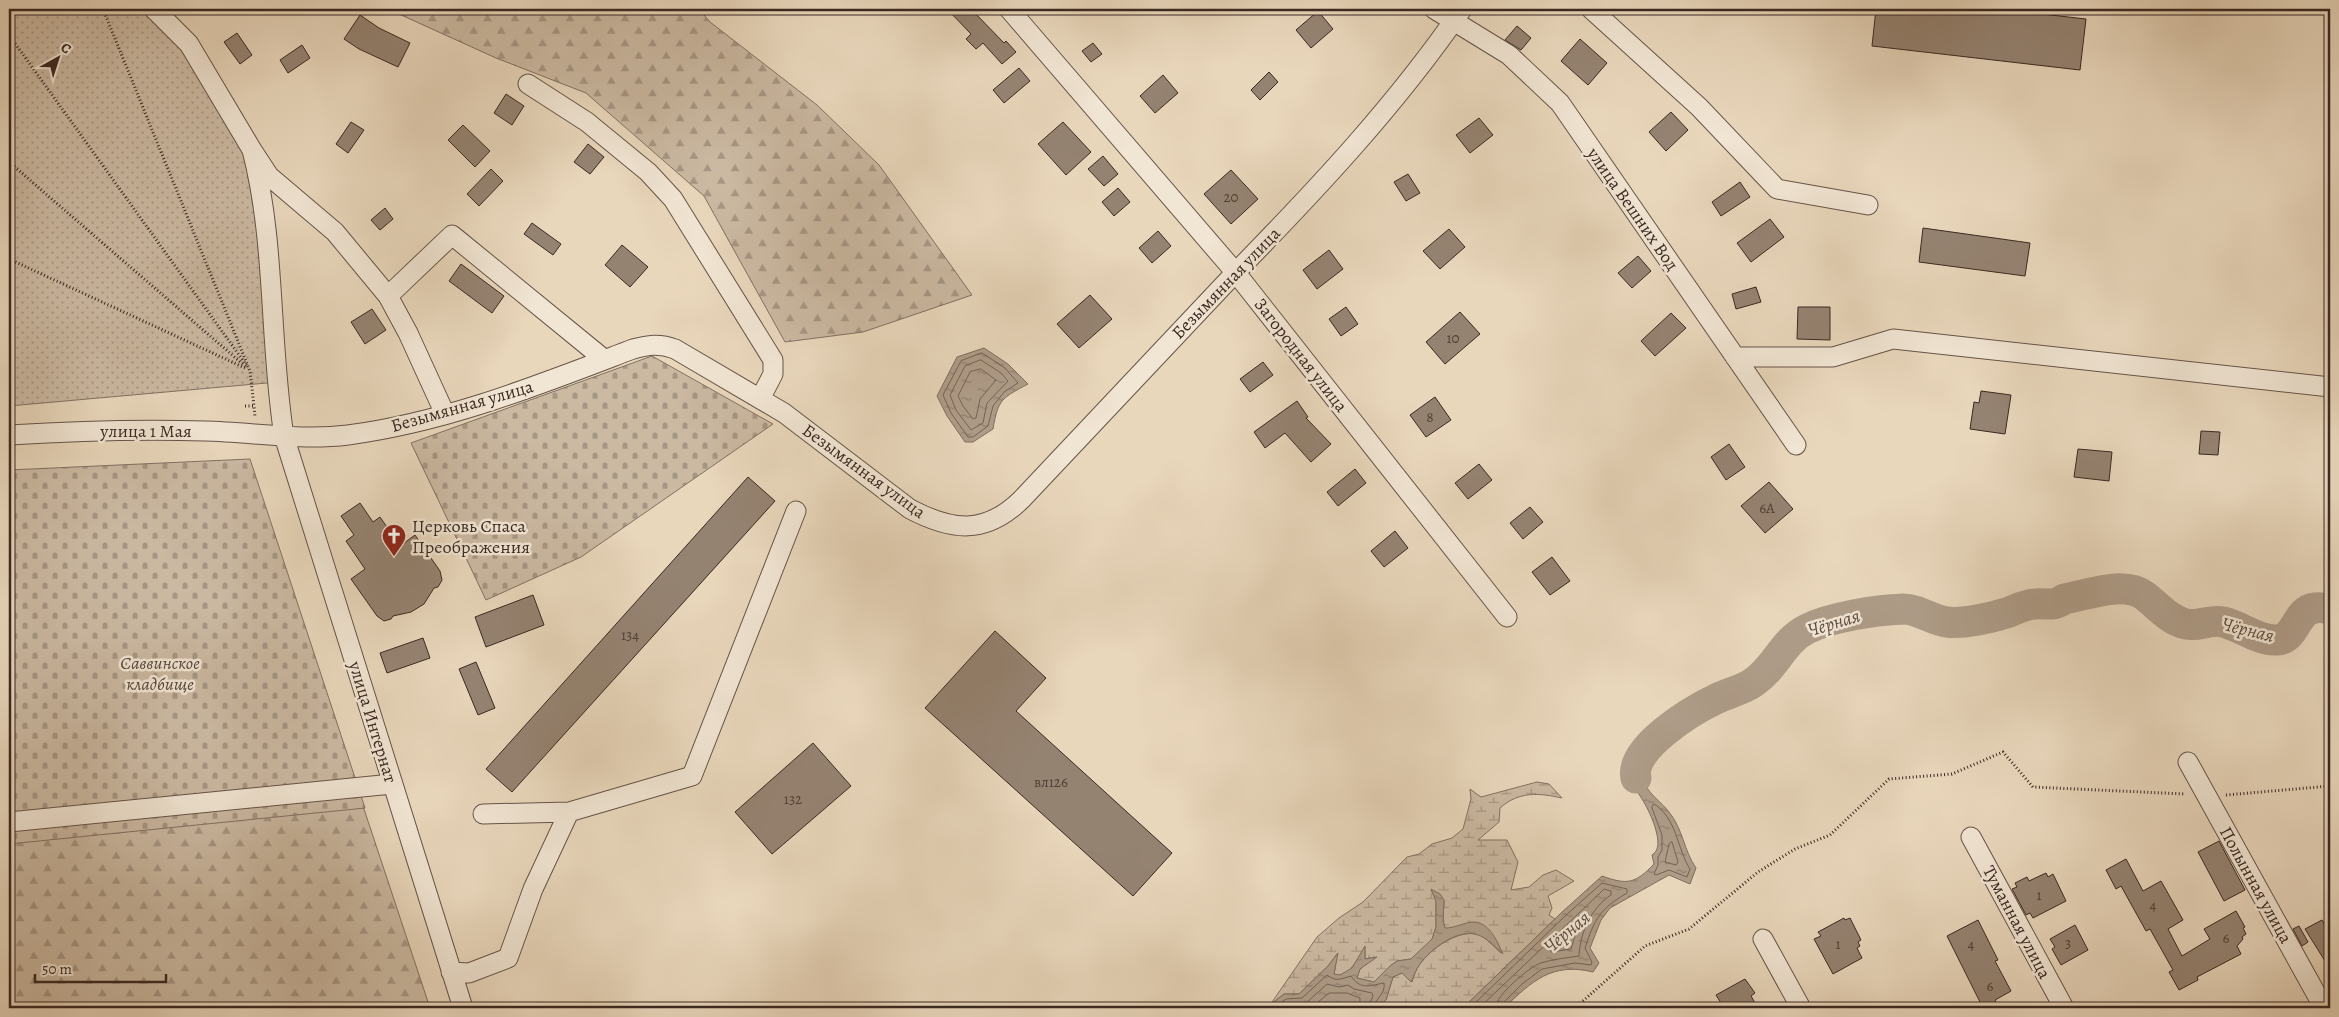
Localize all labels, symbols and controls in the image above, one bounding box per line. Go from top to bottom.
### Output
north arrow [32,32,82,82]
text: С [57,38,75,59]
street label: улица Вешних Вод [1581,142,1684,275]
house number: 20 [1223,187,1239,207]
street label: Безымянная улица [1166,221,1286,344]
street label: Загородная улица [1249,293,1354,418]
house number: 10 [1446,328,1460,348]
street label: Безымянная улица [388,374,537,438]
house number: 8 [1426,407,1434,427]
street label: Безымянная улица [798,418,931,524]
street label: улица 1 Мая [99,419,192,443]
house number: 6А [1759,498,1775,518]
place label: Церковь Спаса Преображения [412,514,530,559]
church icon: Церковь Спаса Преображения [381,523,407,557]
water label: Чёрная [1805,603,1864,643]
water label: Чёрная [2219,611,2277,649]
house number: 134 [621,625,639,645]
park label: Саввинское кладбище [120,651,200,696]
street label: улица Интернат [343,657,403,786]
house number: вл126 [1034,772,1068,792]
house number: 132 [784,789,802,809]
street label: Полынная улица [2214,822,2298,948]
street label: Туманная улица [1977,861,2057,983]
house number: 1 [2036,885,2042,905]
house number: 4 [2150,895,2157,915]
water label: Чёрная [1538,905,1596,959]
house number: 6 [2223,928,2230,948]
house number: 3 [2065,933,2071,953]
house number: 1 [1835,934,1841,954]
house number: 4 [1968,934,1975,954]
scale bar [35,952,166,984]
text: 50 m [42,959,72,979]
house number: 6 [1987,976,1994,996]

